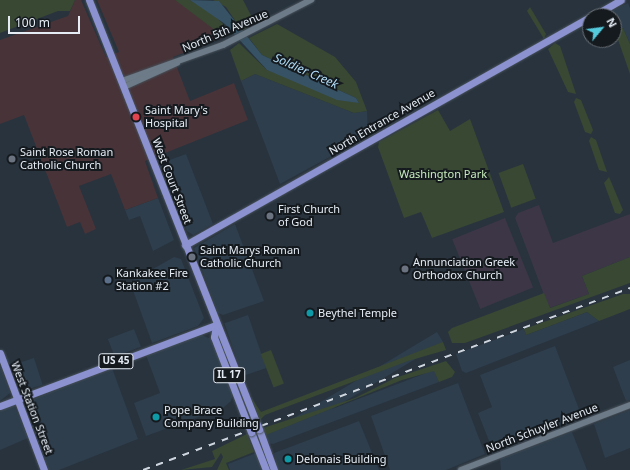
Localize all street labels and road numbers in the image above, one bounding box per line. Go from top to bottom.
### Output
street label: North 5th Avenue [180,7,270,55]
street label: North Entrance Avenue [327,86,437,158]
street label: West Court Street [150,136,194,226]
road number: US 45 [98,353,134,369]
street label: West Station Street [8,360,56,456]
road number: IL 17 [213,367,245,383]
street label: North Schuyler Avenue [484,401,600,455]

